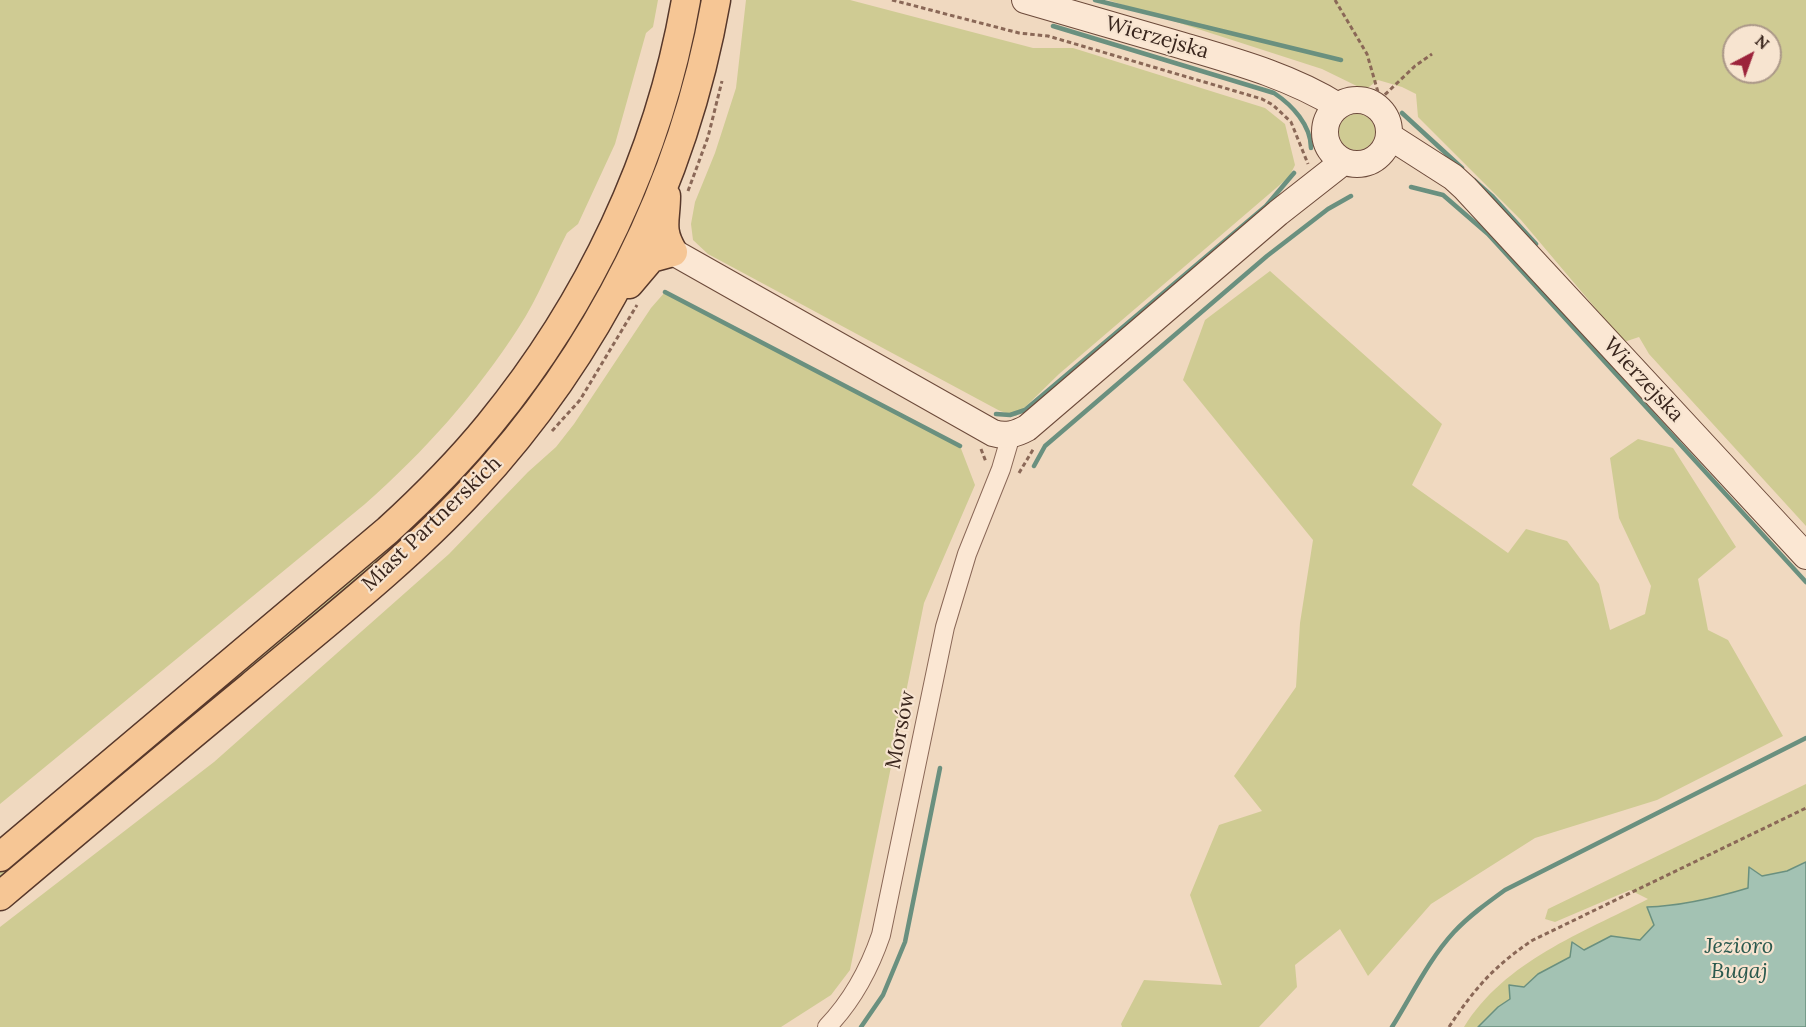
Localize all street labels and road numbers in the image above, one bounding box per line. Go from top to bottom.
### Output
street label: Wierzejska [1102,11,1212,65]
street label: Wierzejska [1598,333,1688,427]
street label: Miast Partnerskich [357,451,507,597]
street label: Morsów [881,689,921,771]

